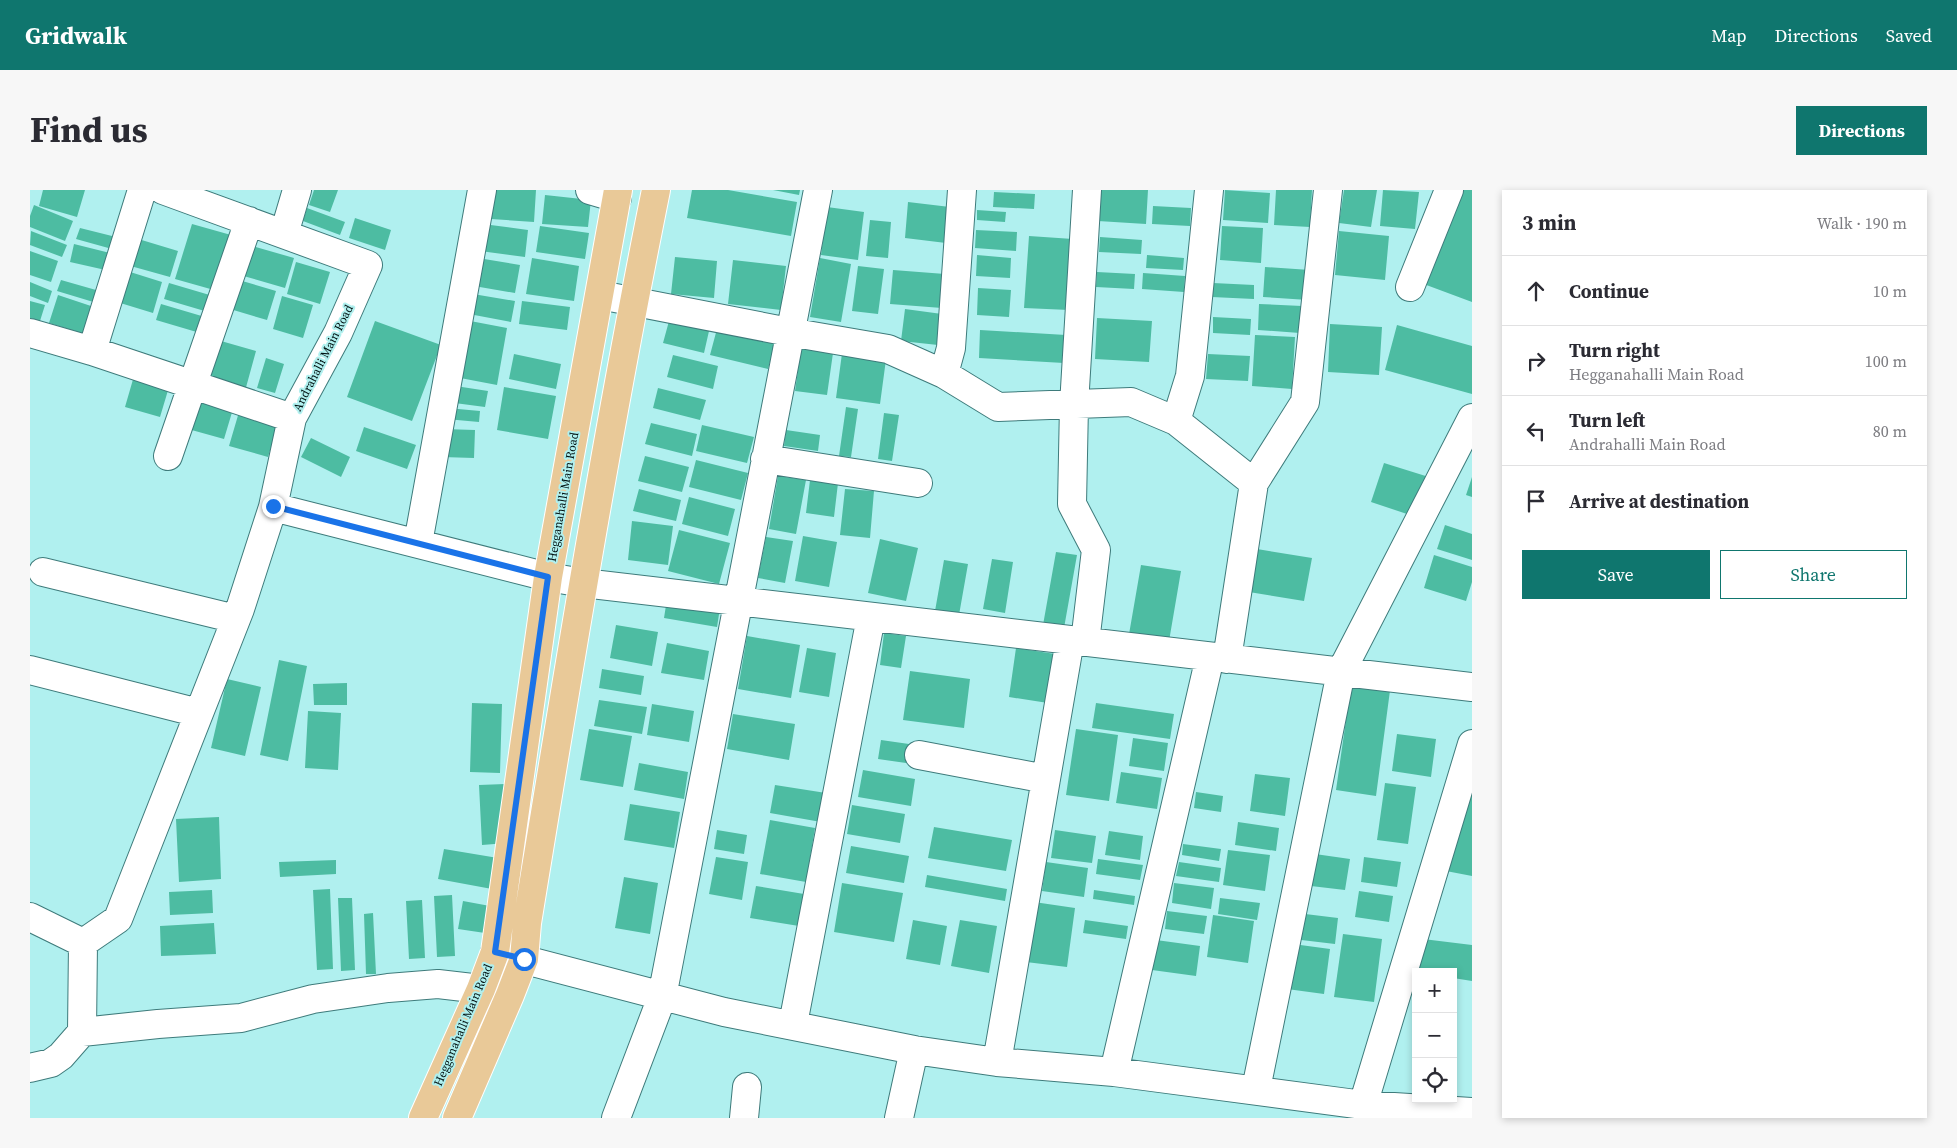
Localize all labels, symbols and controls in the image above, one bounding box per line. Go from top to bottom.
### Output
text: Gridwalk [25,19,127,52]
text: Map [1711,23,1747,48]
text: Directions [1775,23,1858,48]
text: Saved [1886,23,1932,48]
text: Find us [30,106,148,154]
button: Directions [1796,106,1927,155]
text: 3 min [1522,208,1577,237]
text: Walk · 190 m [1817,212,1907,234]
icon: ahead [1522,277,1550,305]
text: Continue [1569,278,1649,304]
text: 10 m [1873,280,1907,302]
street label: Andrahalli Main Road [289,302,357,414]
text: Turn right [1569,337,1660,363]
icon: right [1522,347,1550,375]
text: 100 m [1865,350,1907,372]
text: Hegganahalli Main Road [1569,363,1744,385]
text: Turn left [1569,407,1645,433]
icon: left [1522,417,1550,445]
text: 80 m [1873,420,1907,442]
street label: Hegganahalli Main Road [544,431,582,563]
text: Andrahalli Main Road [1569,433,1726,455]
icon: arrive [1522,487,1550,515]
text: Arrive at destination [1569,488,1749,514]
route end [262,495,285,518]
button: Save [1522,550,1710,599]
button: Share [1720,550,1907,599]
route start [513,948,536,971]
street label: Hegganahalli Main Road [430,961,496,1089]
map controls [1412,968,1457,1103]
button: + [1412,968,1457,1013]
button: − [1412,1013,1457,1058]
button: locate [1412,1058,1457,1103]

